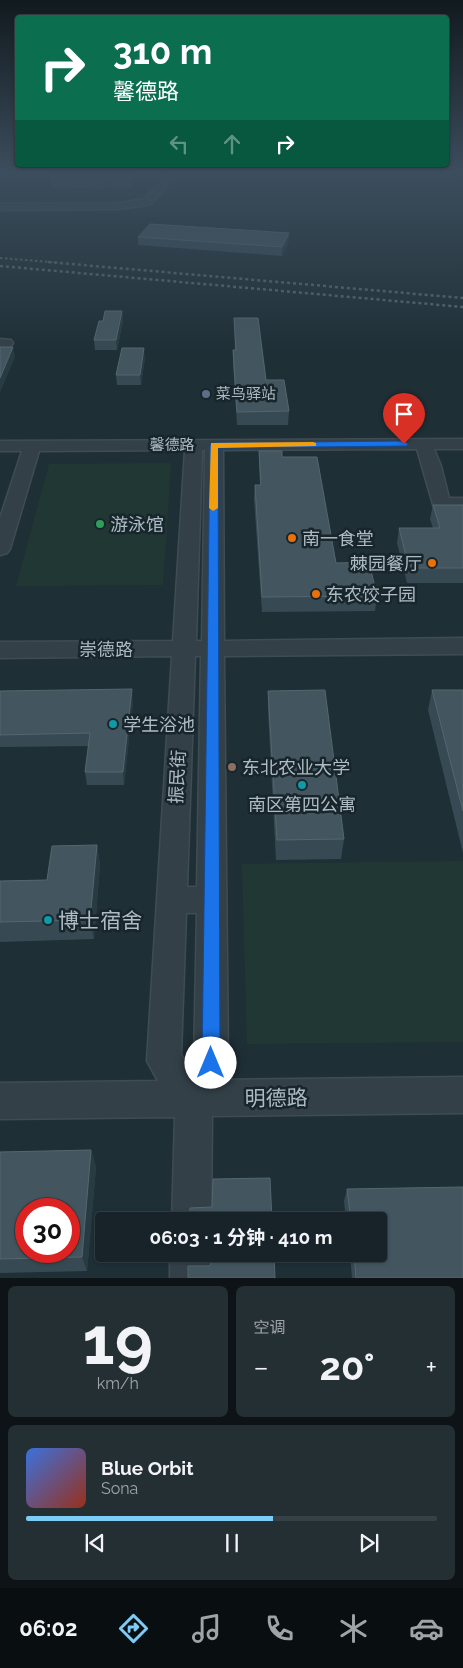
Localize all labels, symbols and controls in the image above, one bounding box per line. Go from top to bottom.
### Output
text: 310 m [113,31,212,72]
icon: right [30,35,95,100]
text: 馨德路 [113,78,179,104]
icon: left [165,130,193,158]
icon: ahead [218,130,246,158]
icon: right [271,130,299,158]
place label: 菜鸟驿站 [216,385,276,403]
marker: 菜鸟驿站 [200,388,212,400]
pin [383,393,425,444]
icon: arrive [390,400,418,428]
street label: 馨德路 [149,436,195,454]
place label: 游泳馆 [110,514,164,535]
marker: 游泳馆 [94,518,106,530]
place label: 南一食堂 [302,528,374,549]
marker: 南一食堂 [286,532,298,544]
place label: 棘园餐厅 [350,553,422,574]
marker: 棘园餐厅 [426,557,438,569]
place label: 东农饺子园 [326,584,416,605]
marker: 东农饺子园 [310,588,322,600]
street label: 崇德路 [79,639,133,660]
place label: 学生浴池 [123,714,195,735]
marker: 学生浴池 [107,718,119,730]
street label: 振民街 [165,749,189,805]
place label: 东北农业大学 [242,757,350,778]
marker: 东北农业大学 [226,761,238,773]
marker: 南区第四公寓 [296,779,308,791]
place label: 南区第四公寓 [248,794,356,815]
place label: 博士宿舍 [58,908,142,933]
marker: 博士宿舍 [42,914,54,926]
position arrow [184,1036,236,1088]
street label: 明德路 [244,1085,308,1111]
speed limit sign: 30 [15,1198,80,1263]
text: 06:03 · 1 分钟 · 410 m [149,1226,333,1248]
text: 19 [83,1303,153,1379]
text: 空调 [254,1318,286,1337]
text: 20° [319,1344,375,1389]
text: − [254,1351,269,1384]
text: + [425,1351,437,1384]
text: km/h [97,1374,139,1393]
text: Blue Orbit [101,1457,193,1479]
text: Sona [101,1479,138,1498]
icon: previous [81,1529,109,1557]
icon: pause [218,1529,246,1557]
icon: next [355,1529,383,1557]
icon: directions [116,1611,151,1646]
icon: music [189,1611,224,1646]
icon: phone [262,1611,297,1646]
icon: climate [336,1611,371,1646]
icon: car [409,1611,444,1646]
text: 06:02 [19,1615,77,1641]

